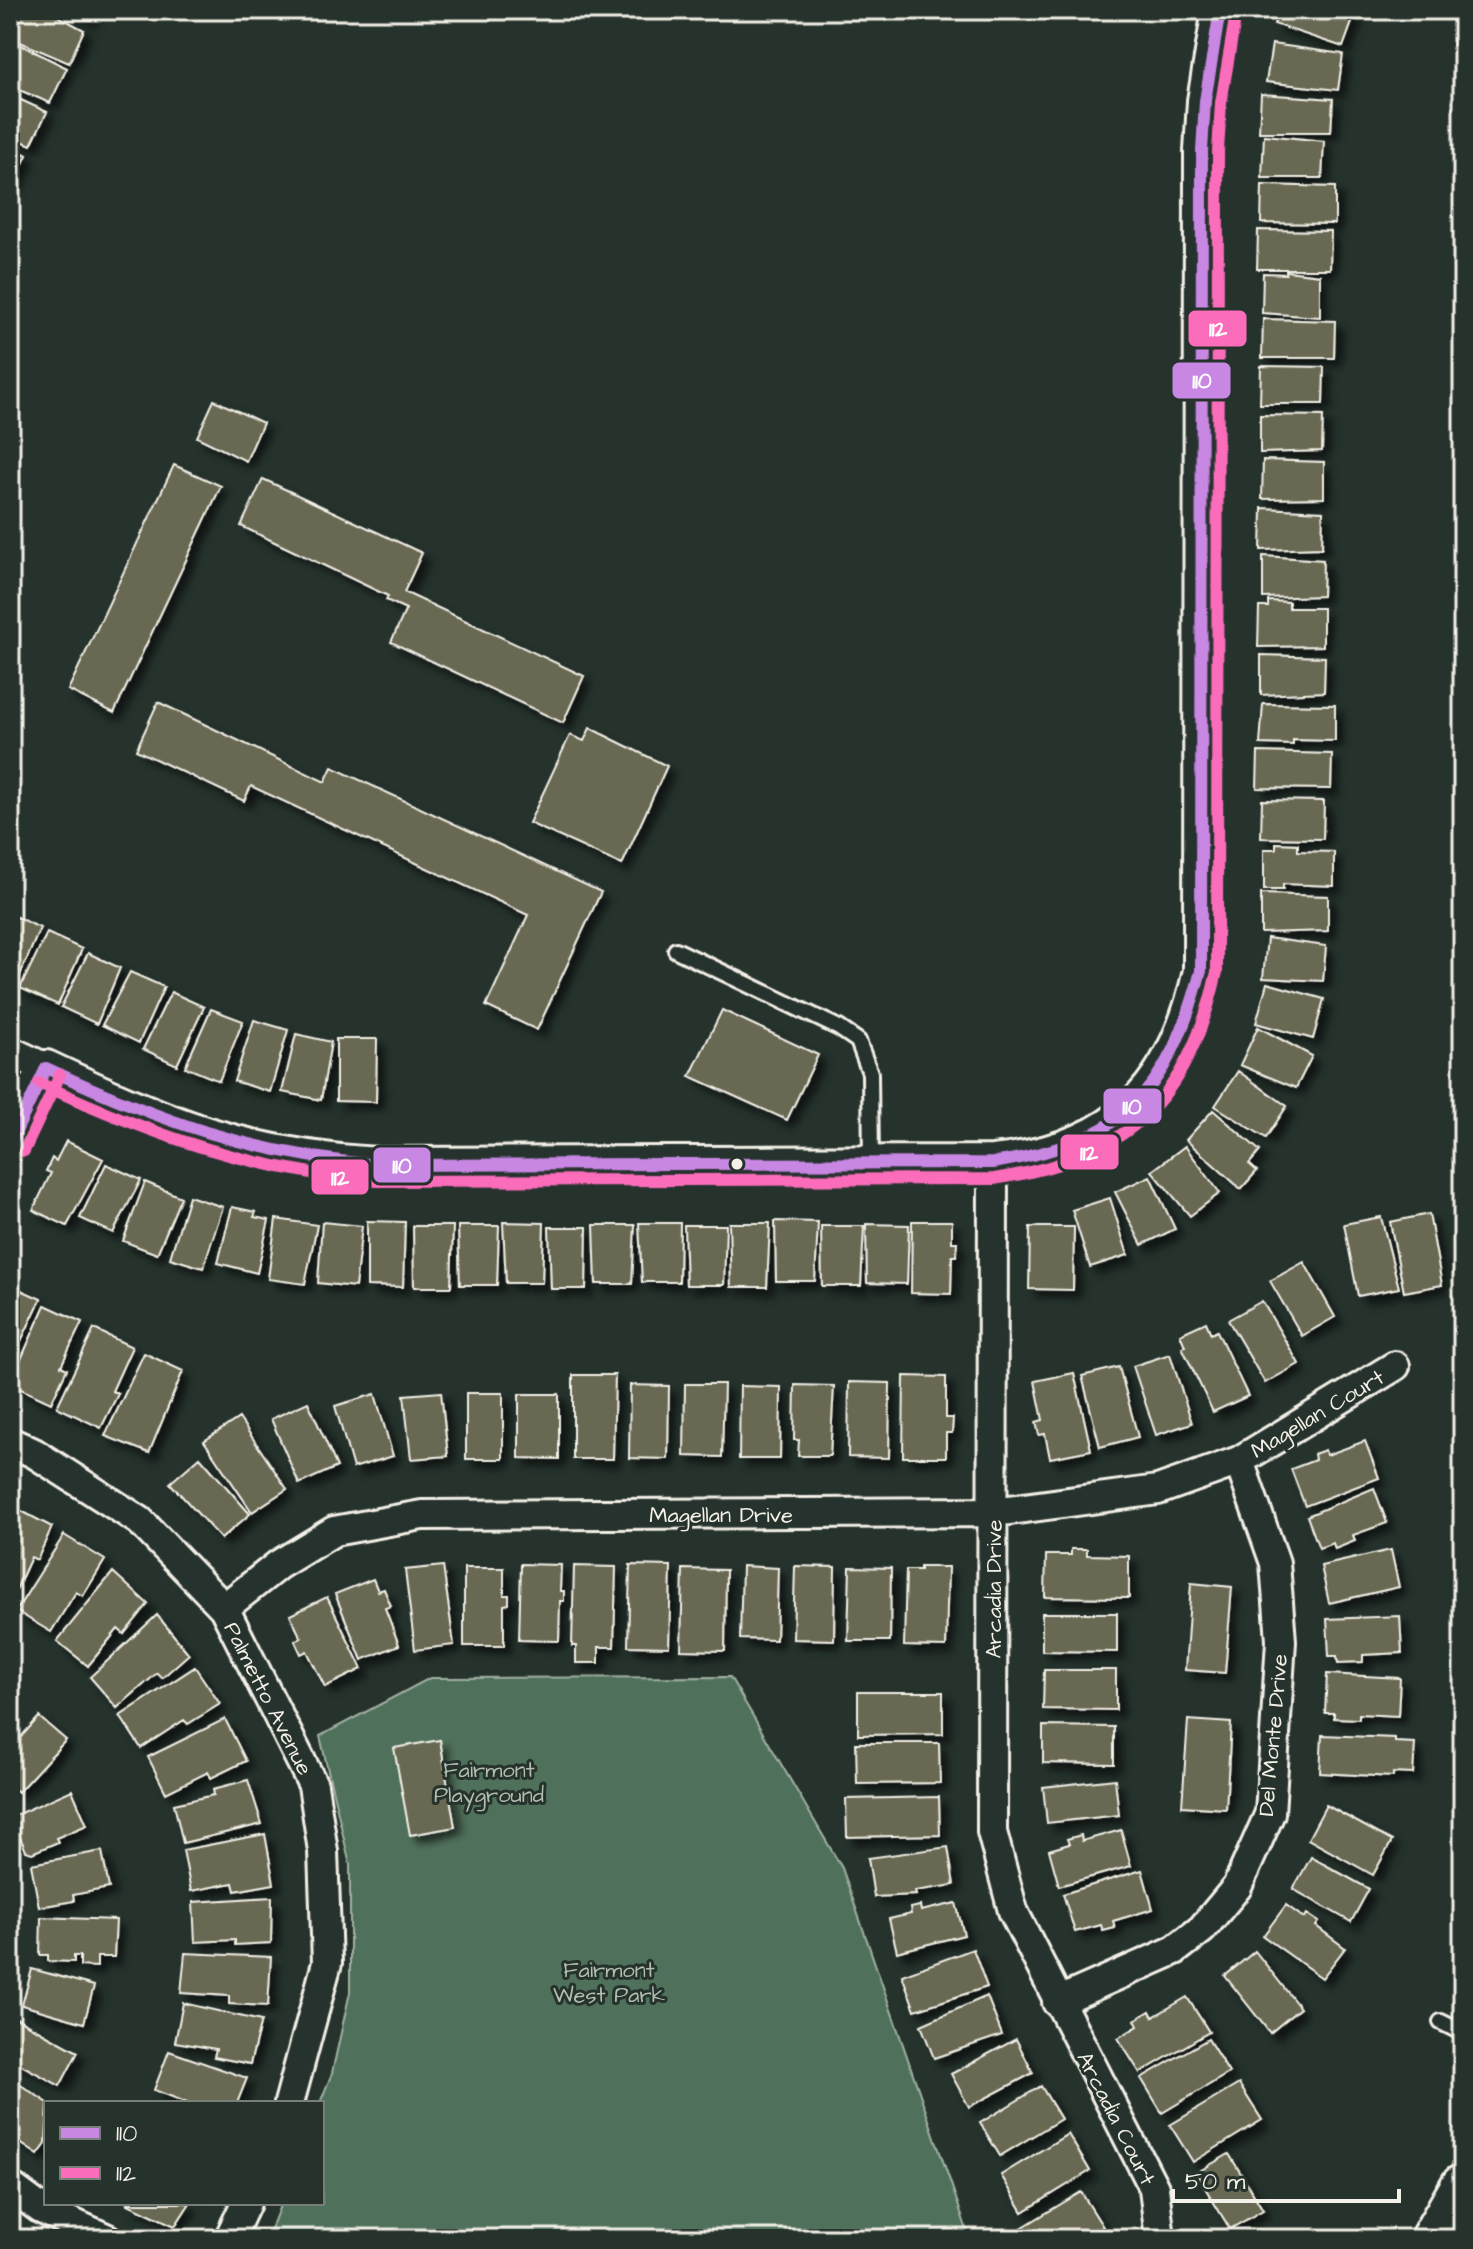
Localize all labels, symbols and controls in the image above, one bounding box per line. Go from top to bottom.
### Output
line badge: 112 [1187,309,1248,348]
text: 112 [1209,314,1228,345]
line badge: 110 [1171,361,1232,400]
text: 110 [1192,366,1212,397]
line badge: 110 [1102,1087,1163,1125]
text: 110 [1122,1092,1142,1123]
line badge: 112 [1059,1133,1120,1171]
text: 112 [1080,1138,1099,1169]
line badge: 110 [372,1146,432,1184]
text: 110 [392,1151,412,1182]
unlabelled marker [729,1156,745,1172]
line badge: 112 [310,1158,370,1196]
text: 112 [331,1163,350,1194]
street label: Magellan Court [1245,1362,1391,1467]
street label: Magellan Drive [649,1500,793,1532]
street label: Arcadia Drive [979,1519,1010,1659]
street label: Palmetto Avenue [216,1617,320,1781]
street label: Del Monte Drive [1251,1653,1296,1818]
park label: Fairmont Playground [434,1755,544,1812]
park label: Fairmont West Park [553,1955,666,2011]
street label: Arcadia Court [1069,2047,1163,2191]
legend [44,2101,324,2205]
text: 110 [116,2117,137,2151]
scale bar [1173,2153,1399,2203]
text: 112 [116,2157,136,2191]
text: 50 m [1185,2165,1246,2199]

